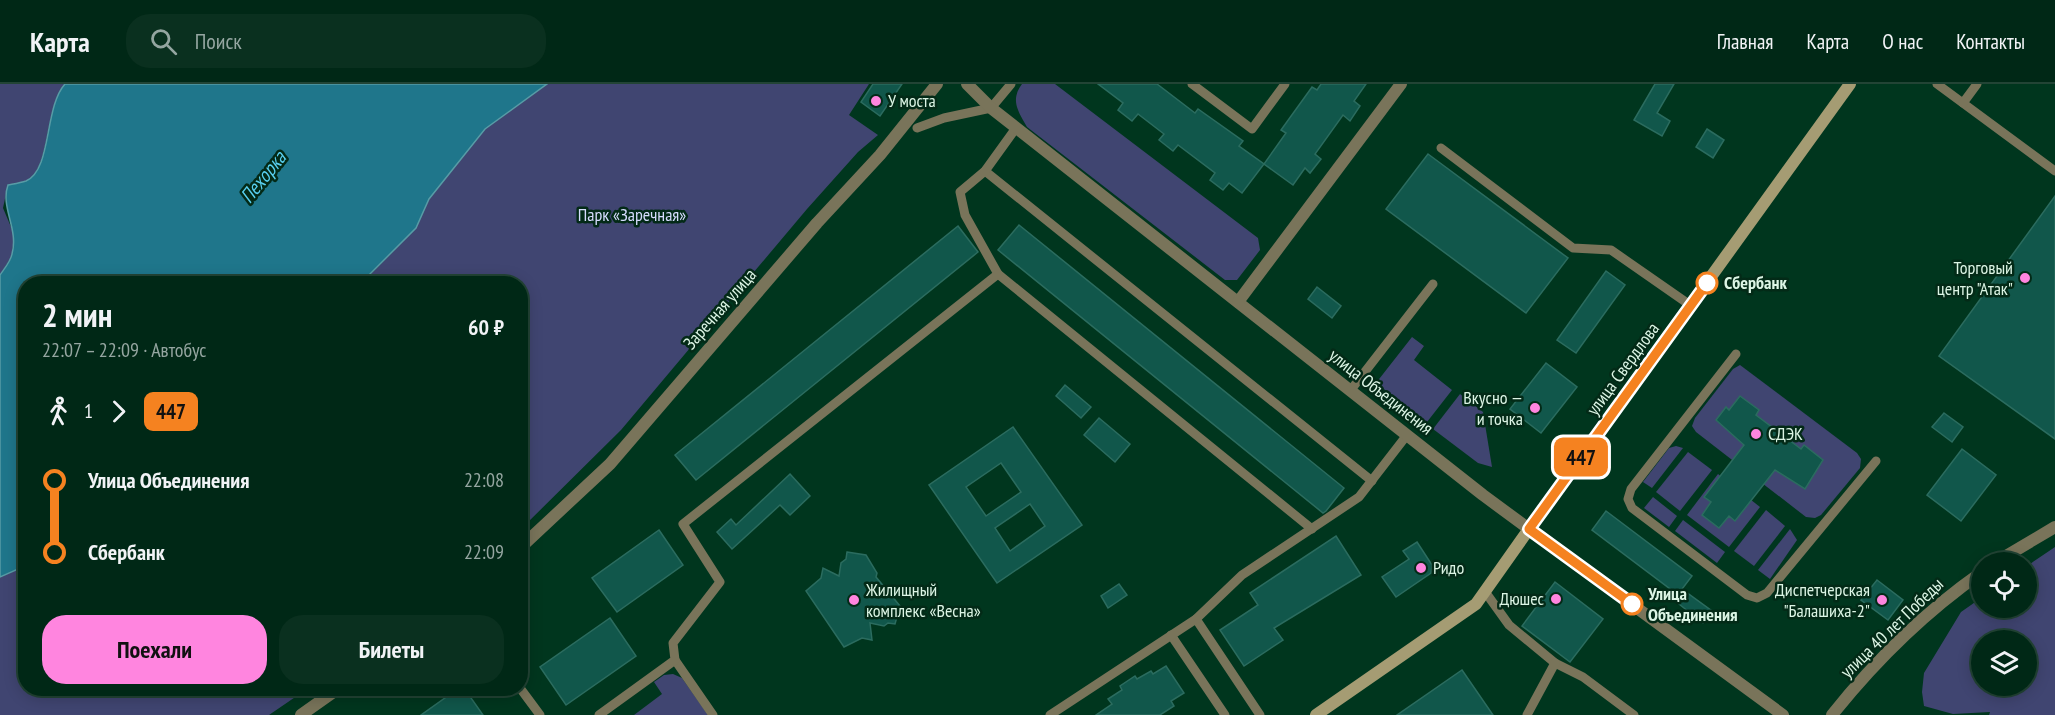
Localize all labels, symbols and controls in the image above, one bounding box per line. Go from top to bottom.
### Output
search box [126,14,546,68]
text: Карта [30,23,90,60]
icon: search [147,25,180,58]
text: Поиск [195,27,242,55]
text: Главная [1717,28,1773,55]
text: Карта [1806,28,1849,55]
text: О нас [1882,28,1923,55]
text: Контакты [1956,28,2025,55]
place label: У моста [888,89,936,112]
marker: У моста [869,94,883,108]
water label: Пехорка [234,145,292,208]
park label: Парк «Заречная» [578,203,686,226]
place label: Торговый центр "Атак" [1937,256,2013,300]
street label: Заречная улица [678,263,761,354]
place label: Сбербанк [1724,271,1787,294]
marker: Торговый центр "Атак" [2018,271,2032,285]
marker: Сбербанк [1696,272,1718,294]
text: 2 мин [42,293,112,336]
text: 60 ₽ [468,313,504,341]
street label: улица Свердлова [1581,318,1664,420]
text: 22:07 – 22:09 · Автобус [42,337,206,363]
street label: улица Объединения [1324,344,1438,440]
place label: Вкусно — и точка [1463,386,1523,430]
icon: walk [42,395,75,428]
icon: forward [102,395,135,428]
text: 1 [84,398,93,424]
text: 447 [156,398,186,425]
marker: Вкусно — и точка [1528,401,1542,415]
place label: СДЭК [1768,422,1803,445]
marker: СДЭК [1749,427,1763,441]
line badge: 447 [1546,438,1616,476]
text: 447 [1566,444,1596,471]
text: Улица Объединения [88,466,249,494]
text: 22:08 [464,467,504,493]
text: Сбербанк [88,538,165,566]
text: 22:09 [464,539,504,565]
map controls [1971,552,2037,696]
button: locate [1971,552,2037,618]
place label: Ридо [1433,556,1464,579]
marker: Ридо [1414,561,1428,575]
street label: улица 40 лет Победы [1835,573,1948,683]
place label: Жилищный комплекс «Весна» [865,578,981,622]
place label: Диспетчерская "Балашиха-2" [1775,578,1870,622]
place label: Улица Объединения [1647,582,1738,626]
place label: Дюшес [1499,587,1545,610]
marker: Дюшес [1549,592,1563,606]
marker: Жилищный комплекс «Весна» [847,593,861,607]
marker: Улица Объединения [1621,593,1643,615]
marker: Диспетчерская "Балашиха-2" [1875,593,1889,607]
button: Поехали [42,615,267,684]
button: Билеты [279,615,504,684]
button: layers [1971,630,2037,696]

